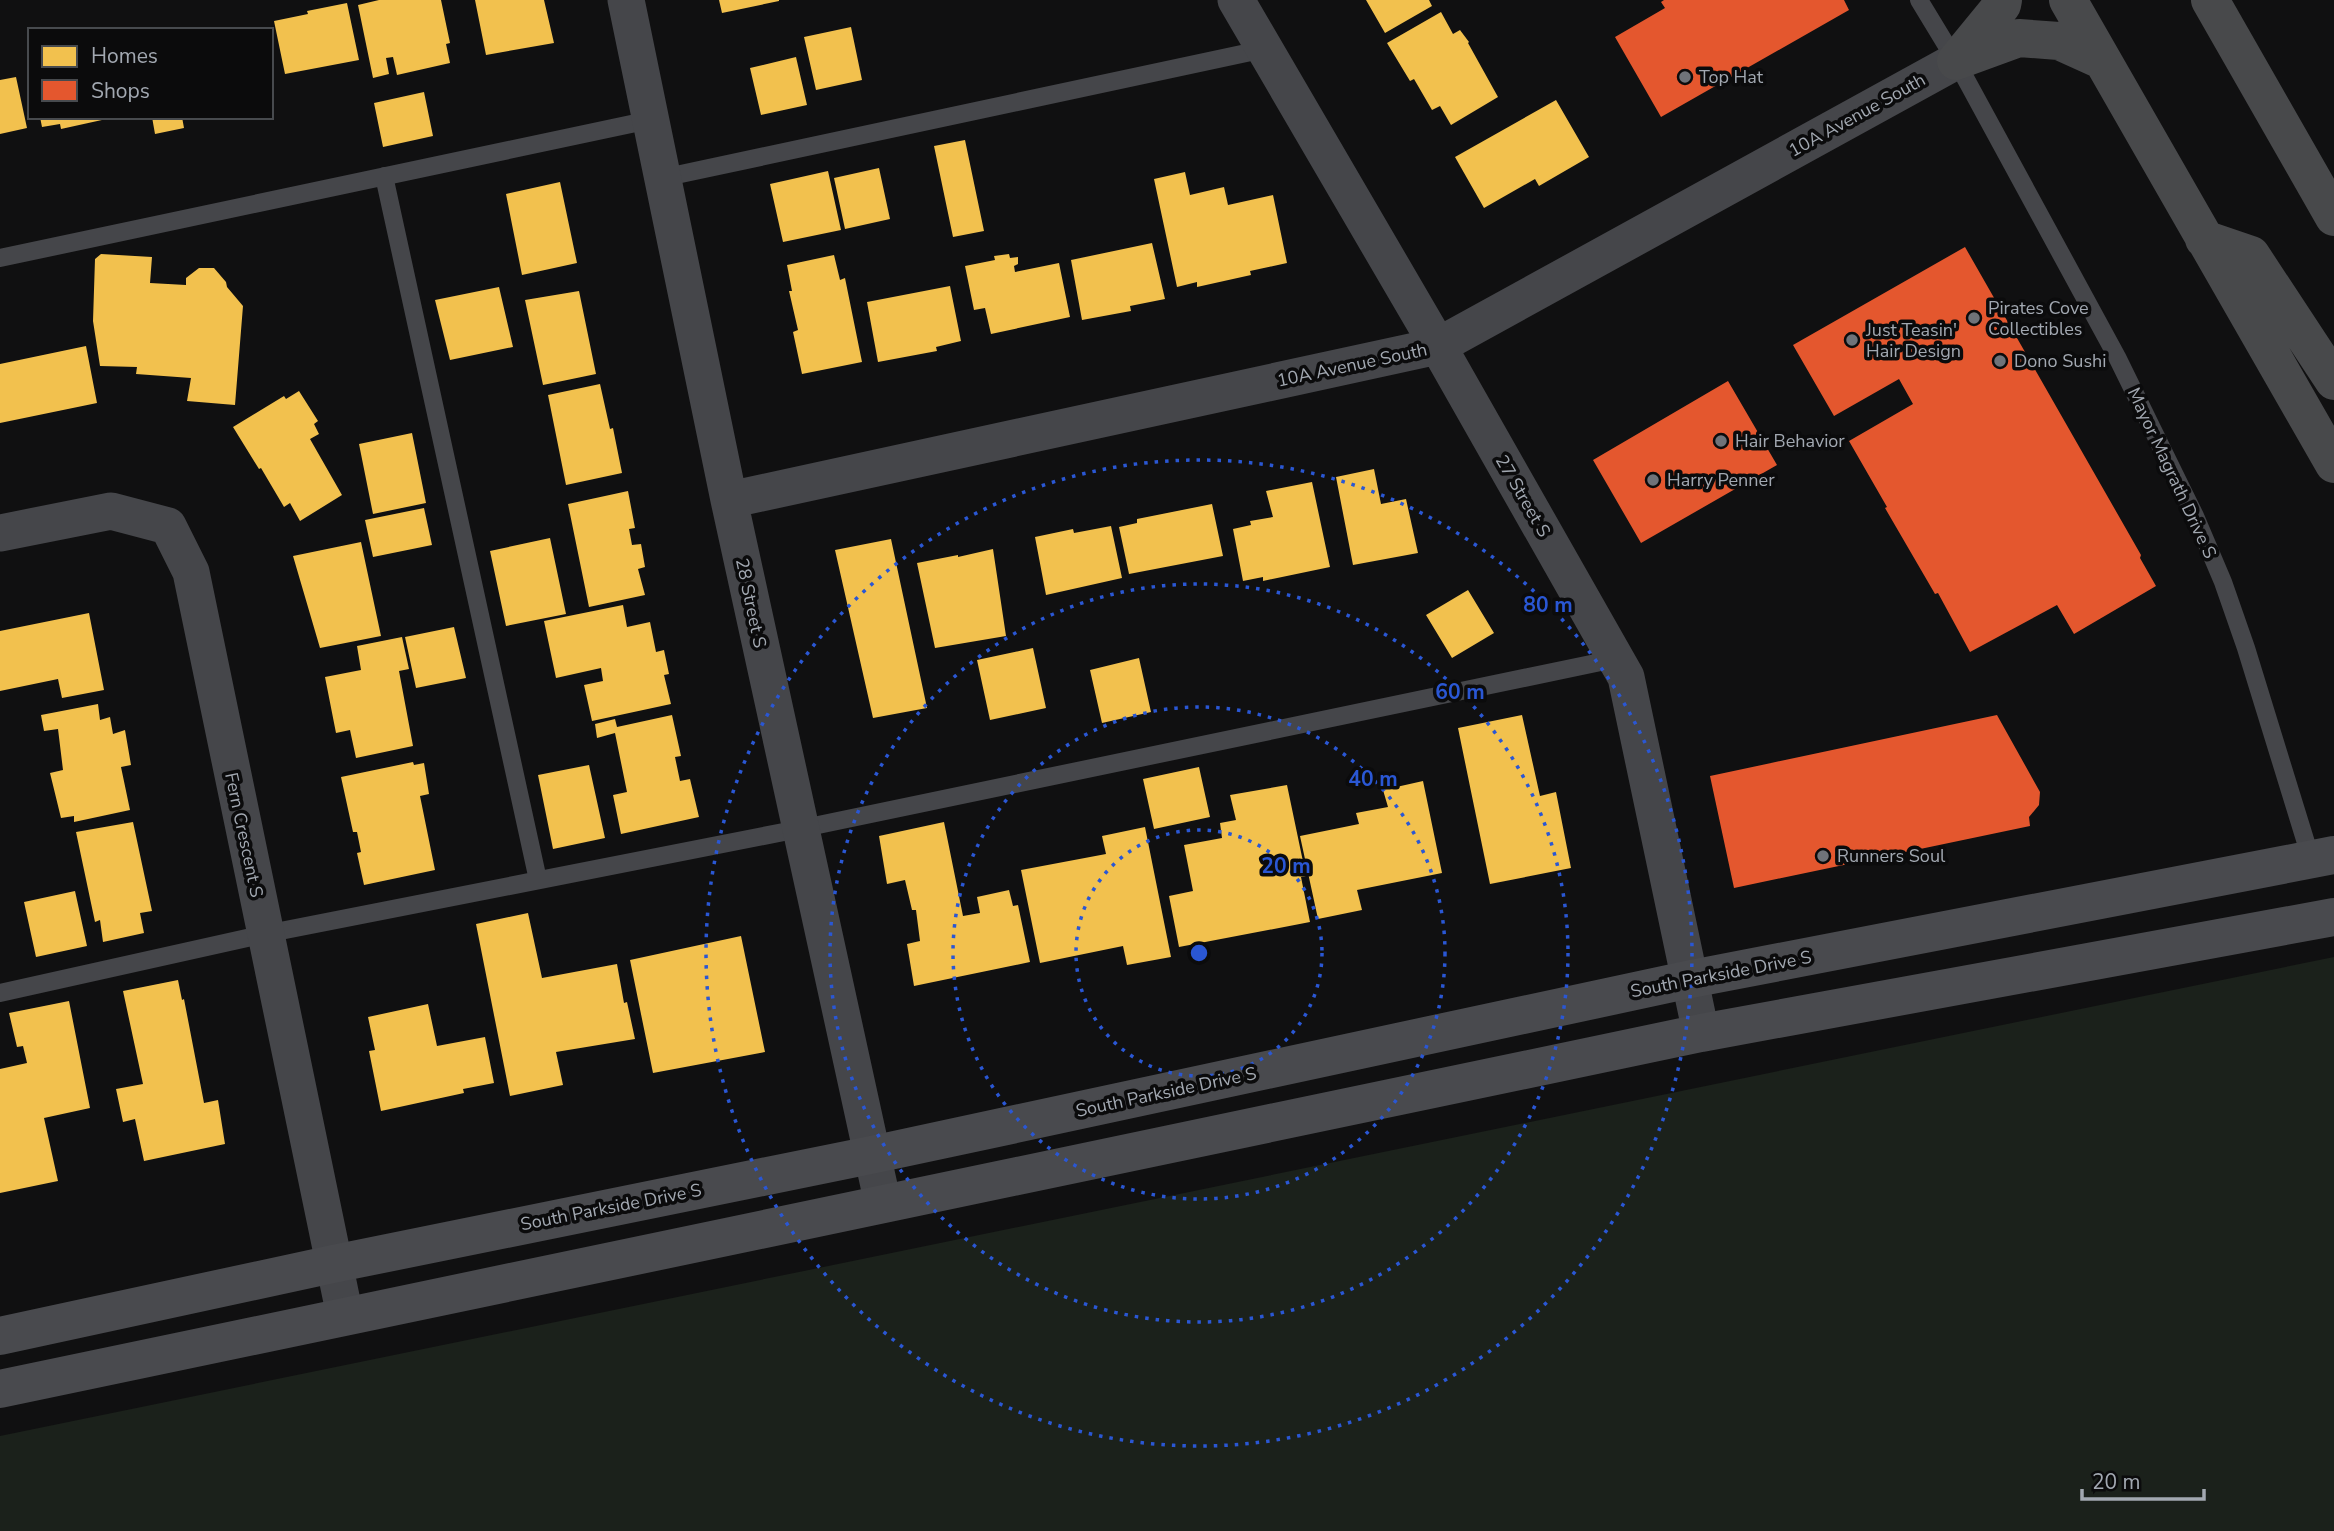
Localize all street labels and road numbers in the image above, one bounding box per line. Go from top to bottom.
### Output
street label: 10A Avenue South [1784,67,1930,163]
street label: 10A Avenue South [1275,337,1429,393]
street label: Mayor Magrath Drive S [2122,384,2222,562]
street label: 27 Street S [1490,451,1556,541]
street label: 28 Street S [730,556,772,650]
street label: Fern Crescent S [219,770,269,900]
street label: South Parkside Drive S [1628,945,1814,1003]
street label: South Parkside Drive S [1074,1061,1258,1123]
street label: South Parkside Drive S [518,1178,704,1236]

